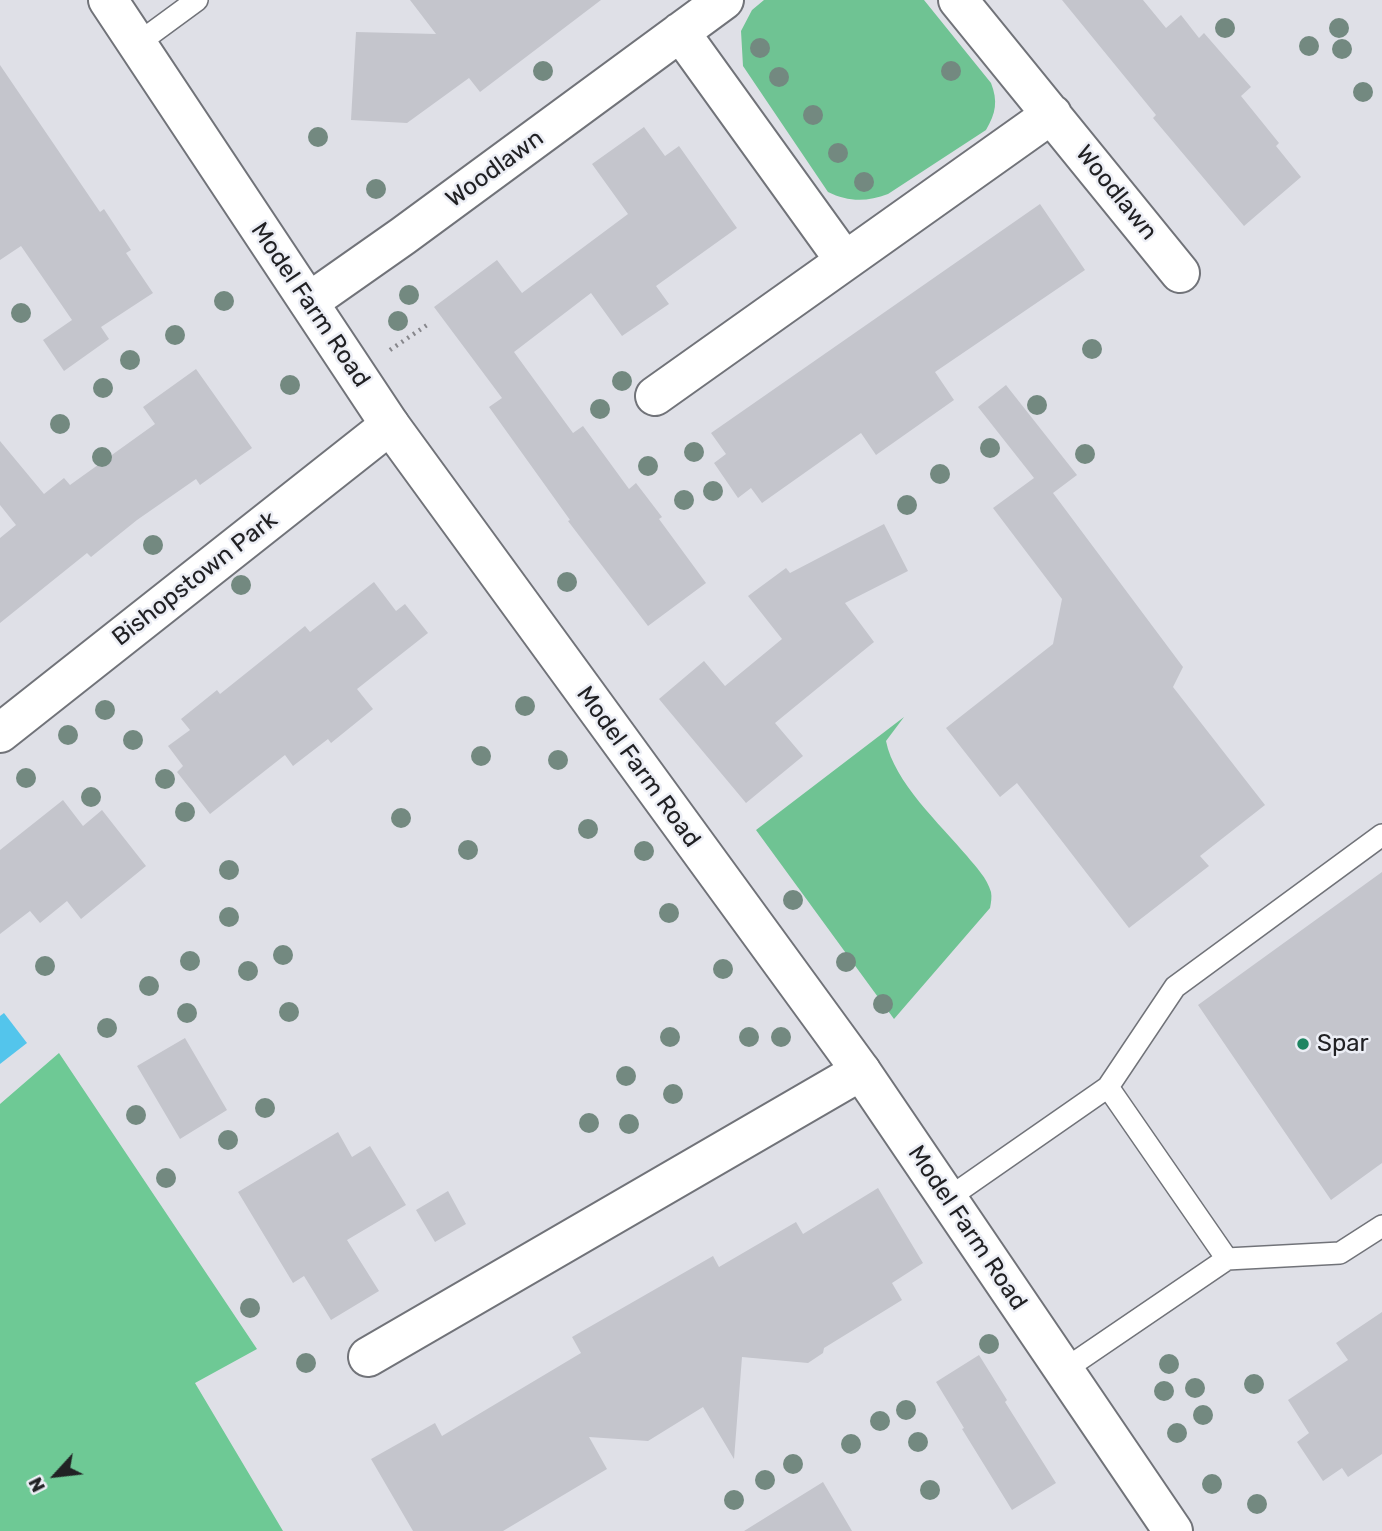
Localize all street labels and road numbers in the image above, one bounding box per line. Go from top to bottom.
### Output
street label: Woodlawn [441,124,549,214]
street label: Woodlawn [1069,140,1163,246]
street label: Model Farm Road [244,217,376,393]
street label: Bishopstown Park [107,506,283,652]
street label: Model Farm Road [570,681,706,853]
street label: Model Farm Road [901,1140,1033,1316]

